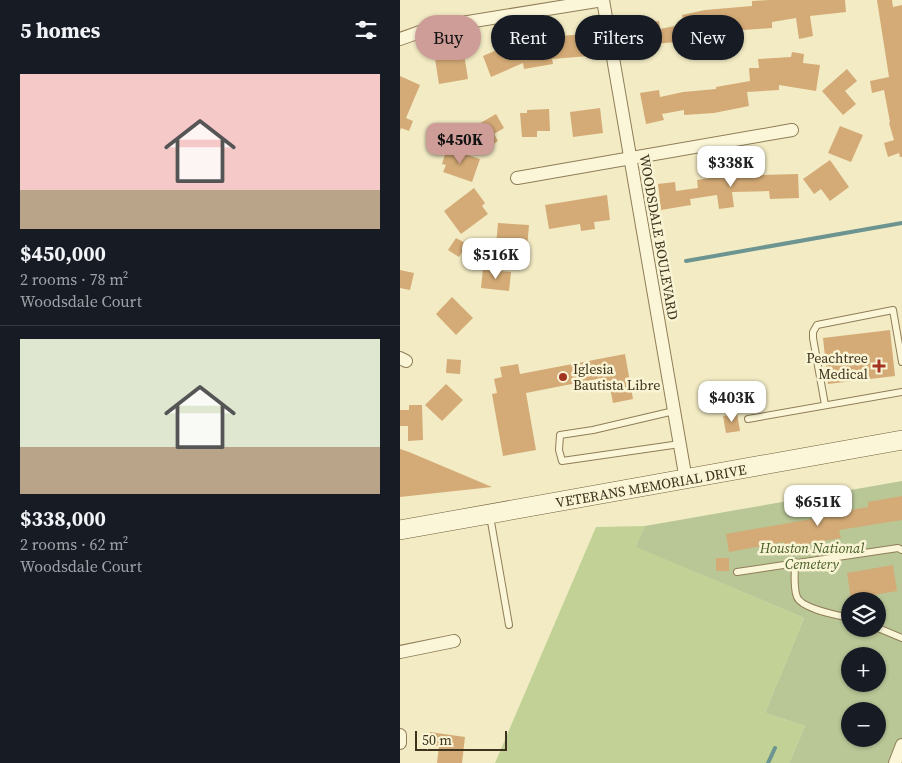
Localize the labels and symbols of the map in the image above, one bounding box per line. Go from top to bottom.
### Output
pin: $450K [425,122,495,165]
pin: $338K [696,146,766,188]
street label: WOODSDALE BOULEVARD [635,153,683,321]
pin: $516K [461,238,531,280]
place label: Peachtree Medical [806,348,868,384]
place label: Iglesia Bautista Libre [573,359,660,395]
marker: Peachtree Medical [872,359,886,373]
marker: Iglesia Bautista Libre [557,371,569,383]
pin: $403K [697,380,767,423]
street label: VETERANS MEMORIAL DRIVE [554,459,748,513]
pin: $651K [783,484,853,527]
park label: Houston National Cemetery [759,538,864,574]
scale bar [415,728,508,751]

